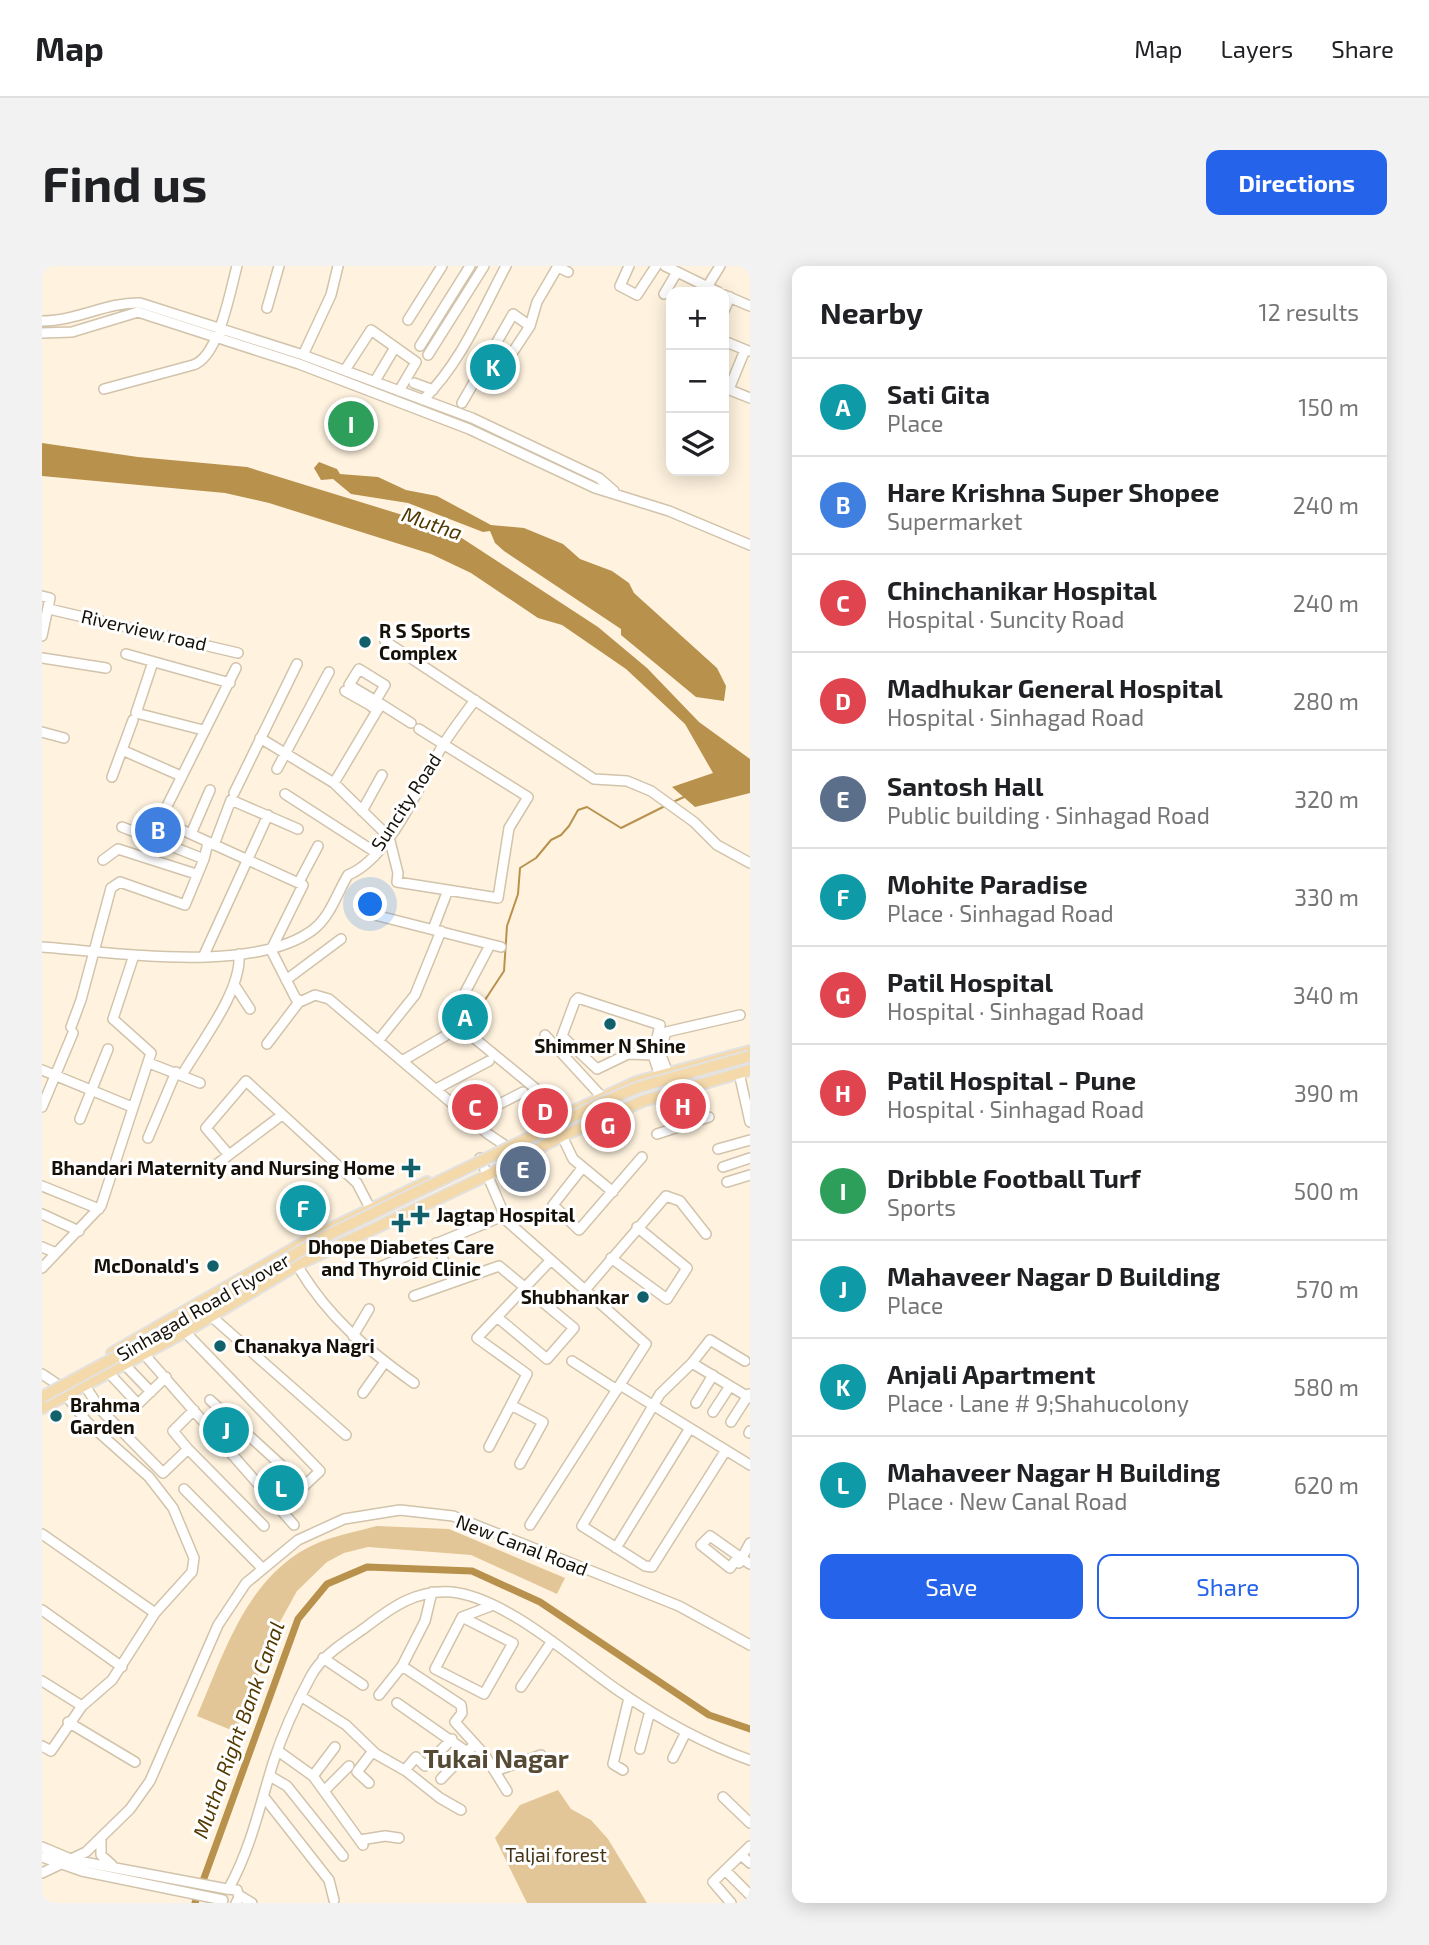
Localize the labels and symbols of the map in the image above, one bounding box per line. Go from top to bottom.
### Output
pin: K [470,341,516,393]
pin: I [328,398,374,450]
water label: Mutha [399,501,466,545]
street label: Riverview road [79,604,209,655]
place label: R S Sports Complex [379,619,470,664]
marker: R S Sports Complex [357,634,373,650]
street label: Suncity Road [366,749,446,855]
pin: B [135,804,181,856]
your location [353,887,387,921]
pin: A [442,991,488,1043]
marker: Shimmer N Shine [602,1016,618,1032]
place label: Shimmer N Shine [534,1034,686,1057]
pin: H [660,1080,706,1132]
pin: C [452,1081,498,1133]
pin: D [522,1085,568,1137]
pin: G [585,1099,631,1151]
pin: E [500,1143,546,1195]
place label: Bhandari Maternity and Nursing Home [51,1156,395,1180]
marker: Bhandari Maternity and Nursing Home [401,1158,421,1178]
pin: F [280,1182,326,1234]
place label: Jagtap Hospital [436,1203,576,1226]
marker: Jagtap Hospital [410,1205,430,1225]
marker: Dhope Diabetes Care and Thyroid Clinic [391,1213,411,1233]
place label: Dhope Diabetes Care and Thyroid Clinic [308,1235,494,1281]
street label: Sinhagad Road Flyover [112,1247,294,1365]
place label: McDonald's [94,1254,199,1277]
marker: McDonald's [205,1258,221,1274]
place label: Shubhankar [521,1285,629,1308]
marker: Shubhankar [635,1289,651,1305]
place label: Chanakya Nagri [234,1334,375,1358]
marker: Chanakya Nagri [212,1338,228,1354]
place label: Brahma Garden [70,1393,140,1438]
pin: J [203,1404,249,1456]
marker: Brahma Garden [48,1408,64,1424]
pin: L [258,1462,304,1514]
street label: New Canal Road [453,1509,591,1580]
water label: Mutha Right Bank Canal [187,1618,288,1841]
district label: Tukai Nagar [423,1742,569,1773]
park label: Taljai forest [505,1843,607,1866]

